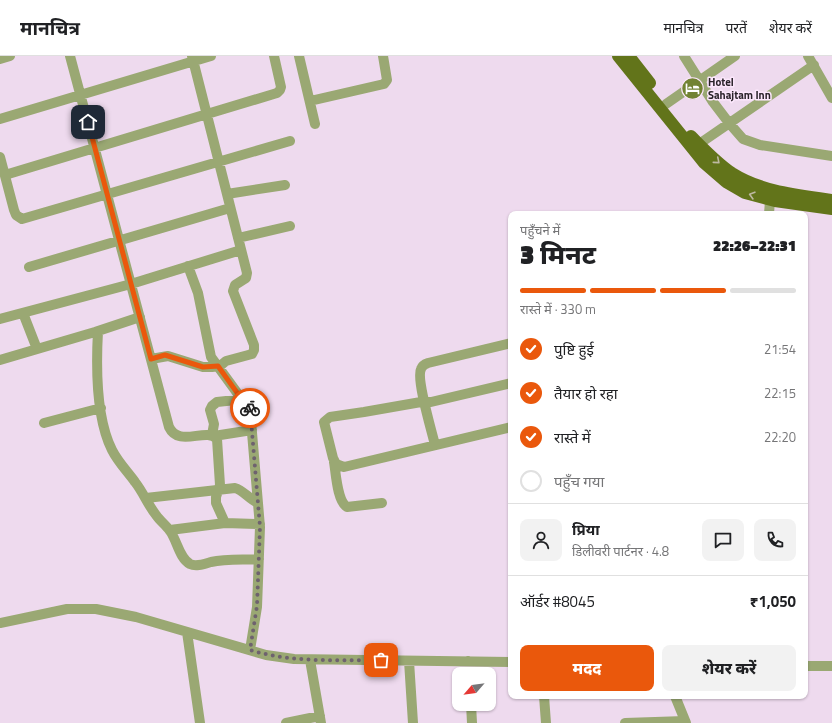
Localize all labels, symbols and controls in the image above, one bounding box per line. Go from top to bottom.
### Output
text: मानचित्र [20,13,80,42]
text: मानचित्र [663,17,703,38]
text: परतें [725,17,747,38]
text: शेयर करें [769,17,812,38]
place label: Hotel Sahajtam Inn [708,74,771,103]
hotel icon: Hotel Sahajtam Inn [680,75,706,101]
pin [71,105,105,139]
icon: home [77,111,99,133]
one-way arrow [712,156,719,163]
one-way arrow [749,191,756,200]
text: पहुँचने में [520,220,560,240]
text: 22:26–22:31 [713,234,796,257]
text: 3 मिनट [520,235,596,274]
text: रास्ते में · 330 m [520,299,596,319]
icon: check [520,338,542,360]
text: पुष्टि हुई [554,338,594,361]
text: 21:54 [764,339,796,359]
icon: check [520,382,542,404]
text: तैयार हो रहा [554,382,618,405]
text: 22:15 [764,383,796,403]
courier [230,388,270,428]
icon: bike [239,397,261,419]
icon: check [520,426,542,448]
text: रास्ते में [554,426,591,449]
text: 22:20 [764,427,796,447]
text: पहुँच गया [554,470,604,493]
text: प्रिया [572,518,600,541]
button: person [520,519,562,561]
button: chat [702,519,744,561]
button: phone [754,519,796,561]
text: डिलीवरी पार्टनर · 4.8 [572,541,669,561]
text: ऑर्डर #8045 [520,590,595,613]
text: ₹1,050 [750,590,796,613]
pin [364,643,398,677]
button: मदद [520,645,654,691]
button: शेयर करें [662,645,796,691]
icon: bag [370,649,392,671]
north arrow [452,667,496,711]
map controls [452,667,496,711]

